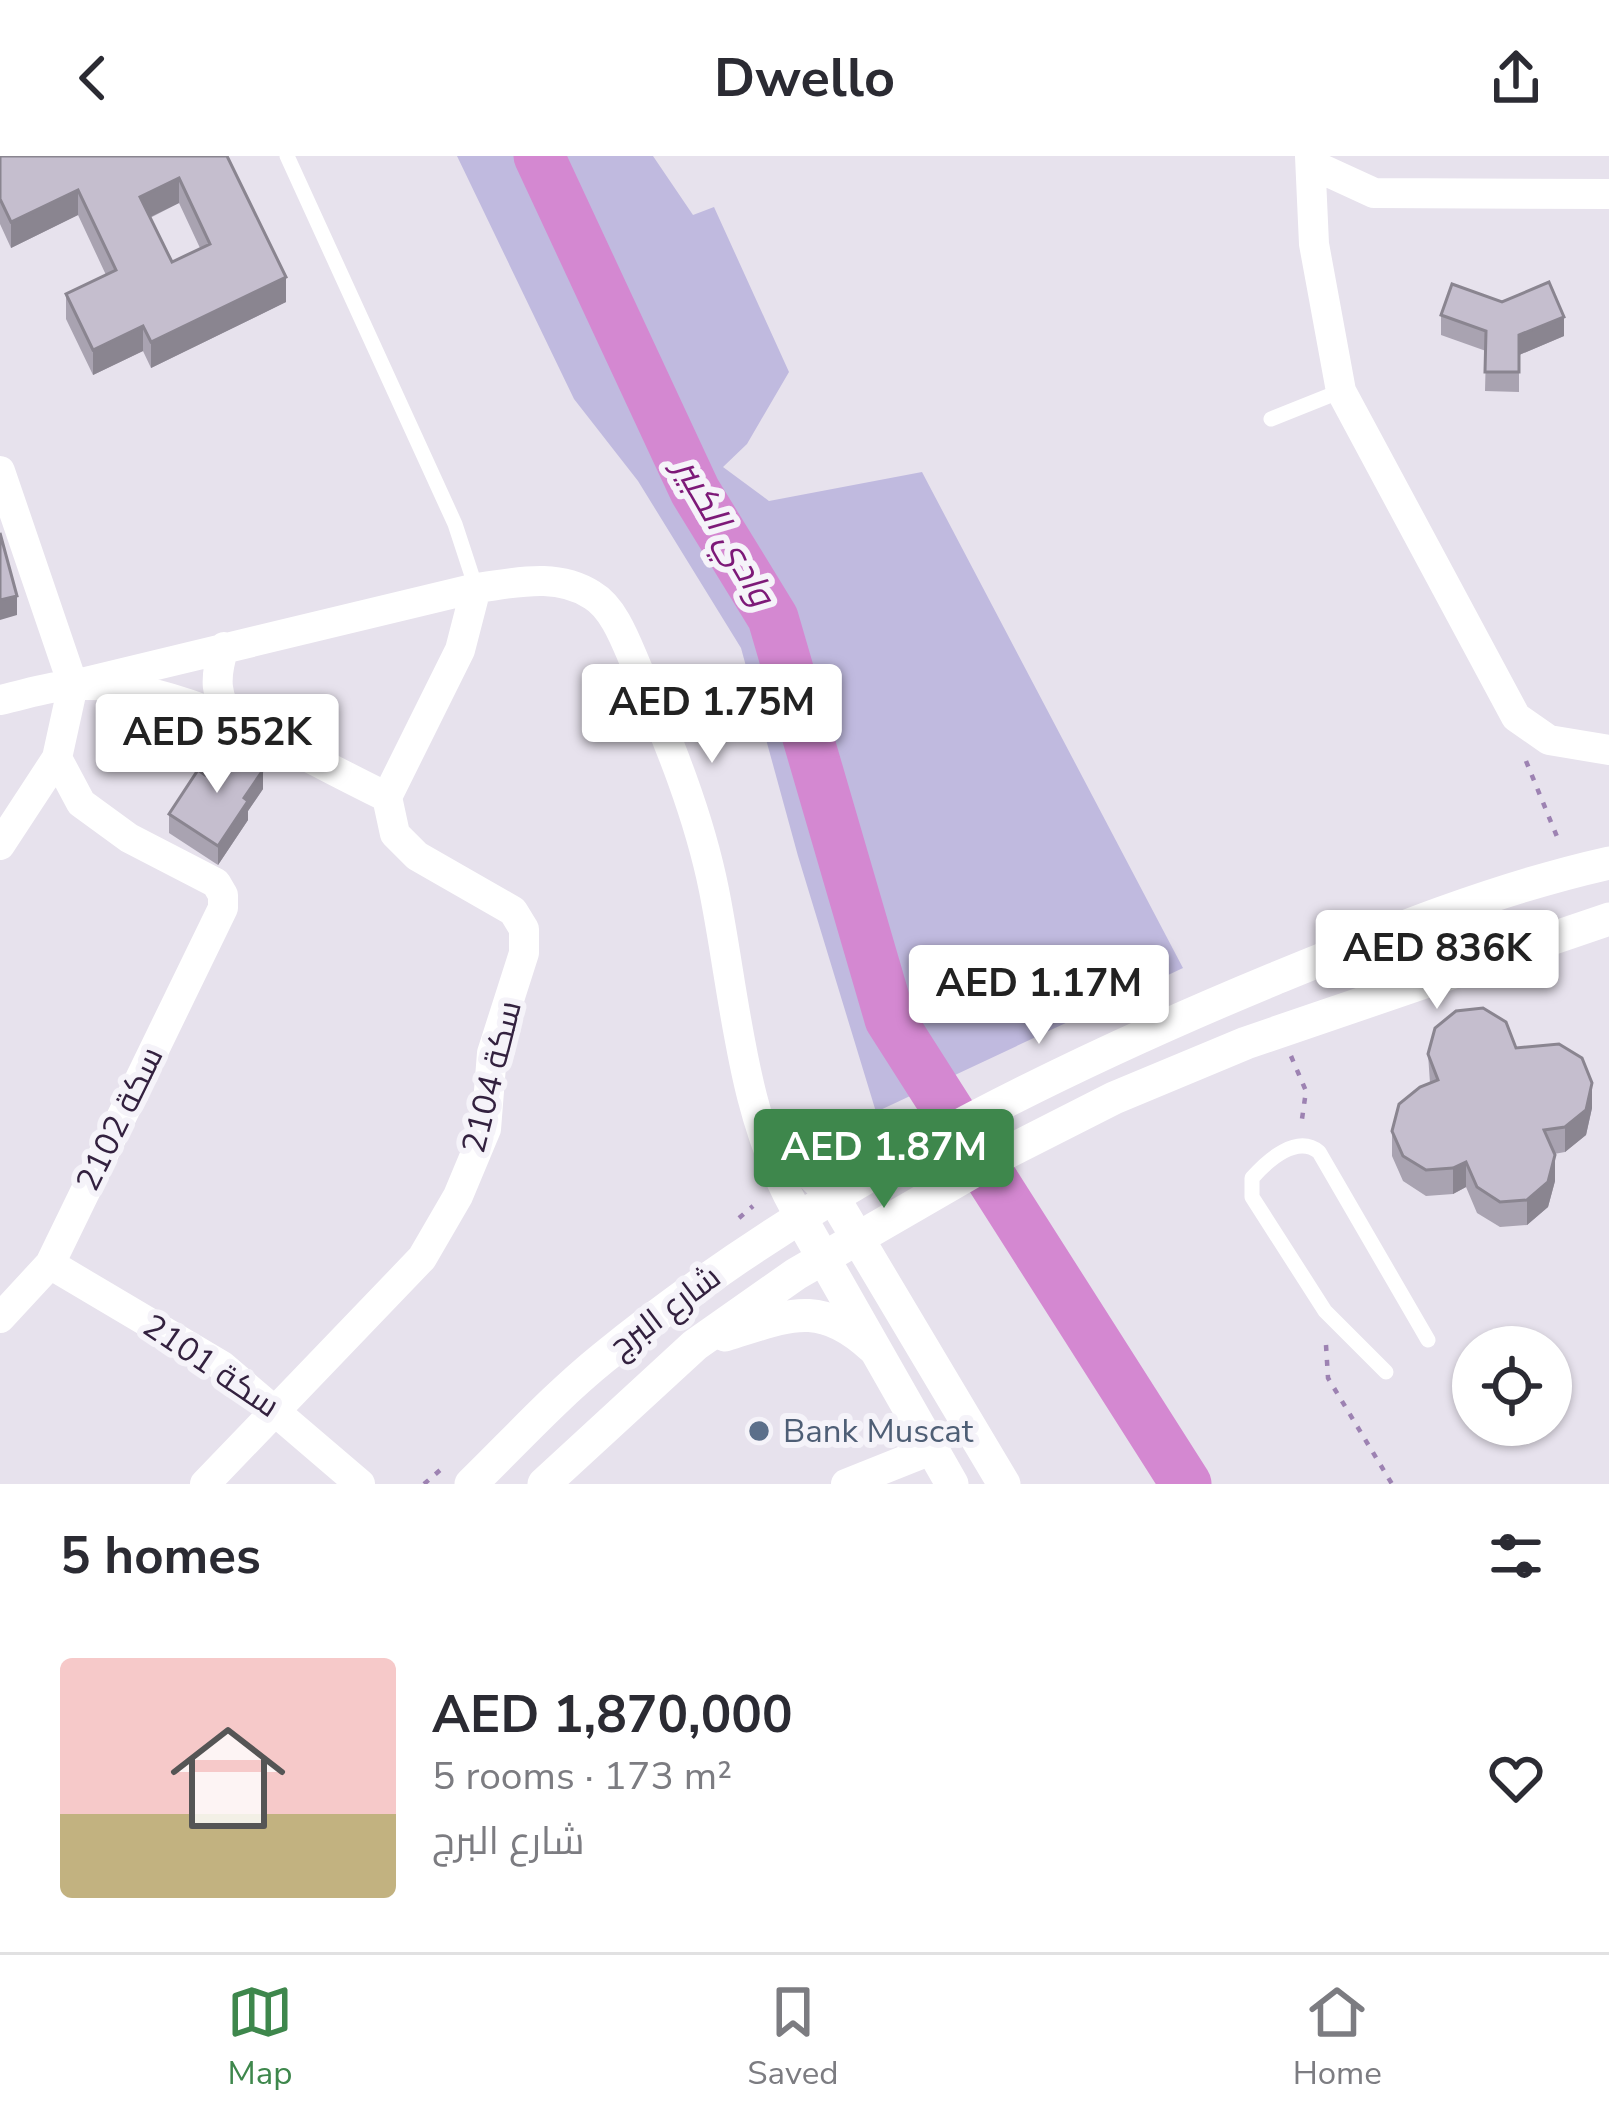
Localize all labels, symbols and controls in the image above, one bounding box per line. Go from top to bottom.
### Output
text: Dwello [714,41,895,115]
icon: back [60,45,126,111]
icon: share [1483,45,1549,111]
water label: وادي الكبير [657,446,787,619]
pin: AED 1.75M [575,664,849,766]
text: AED 1.75M [609,676,815,729]
pin: AED 552K [93,694,341,796]
text: AED 552K [123,706,311,759]
pin: AED 836K [1313,910,1561,1012]
text: AED 836K [1343,922,1531,975]
pin: AED 1.17M [902,945,1176,1047]
text: AED 1.17M [936,957,1142,1010]
street label: سكة 2104 [451,996,533,1158]
street label: سكة 2102 [66,1039,174,1199]
pin: AED 1.87M [747,1109,1021,1211]
text: AED 1.87M [781,1121,987,1174]
street label: شارع البرج [600,1255,730,1369]
street label: سكة 2101 [134,1304,288,1428]
map controls [1452,1326,1572,1446]
button: locate [1452,1326,1572,1446]
place label: Bank Muscat [783,1409,974,1454]
marker: Bank Muscat [746,1418,772,1444]
text: 5 homes [60,1521,261,1591]
icon: filters [1483,1523,1549,1589]
text: AED 1,870,000 [432,1680,793,1750]
icon: home [156,1706,300,1850]
icon: heart [1483,1745,1549,1811]
text: 5 rooms · 173 m² [432,1750,732,1803]
text: شارع البرج [432,1815,585,1868]
tab: Map [227,1979,293,2096]
tab: Saved [747,1979,838,2096]
tab: Home [1293,1979,1382,2096]

